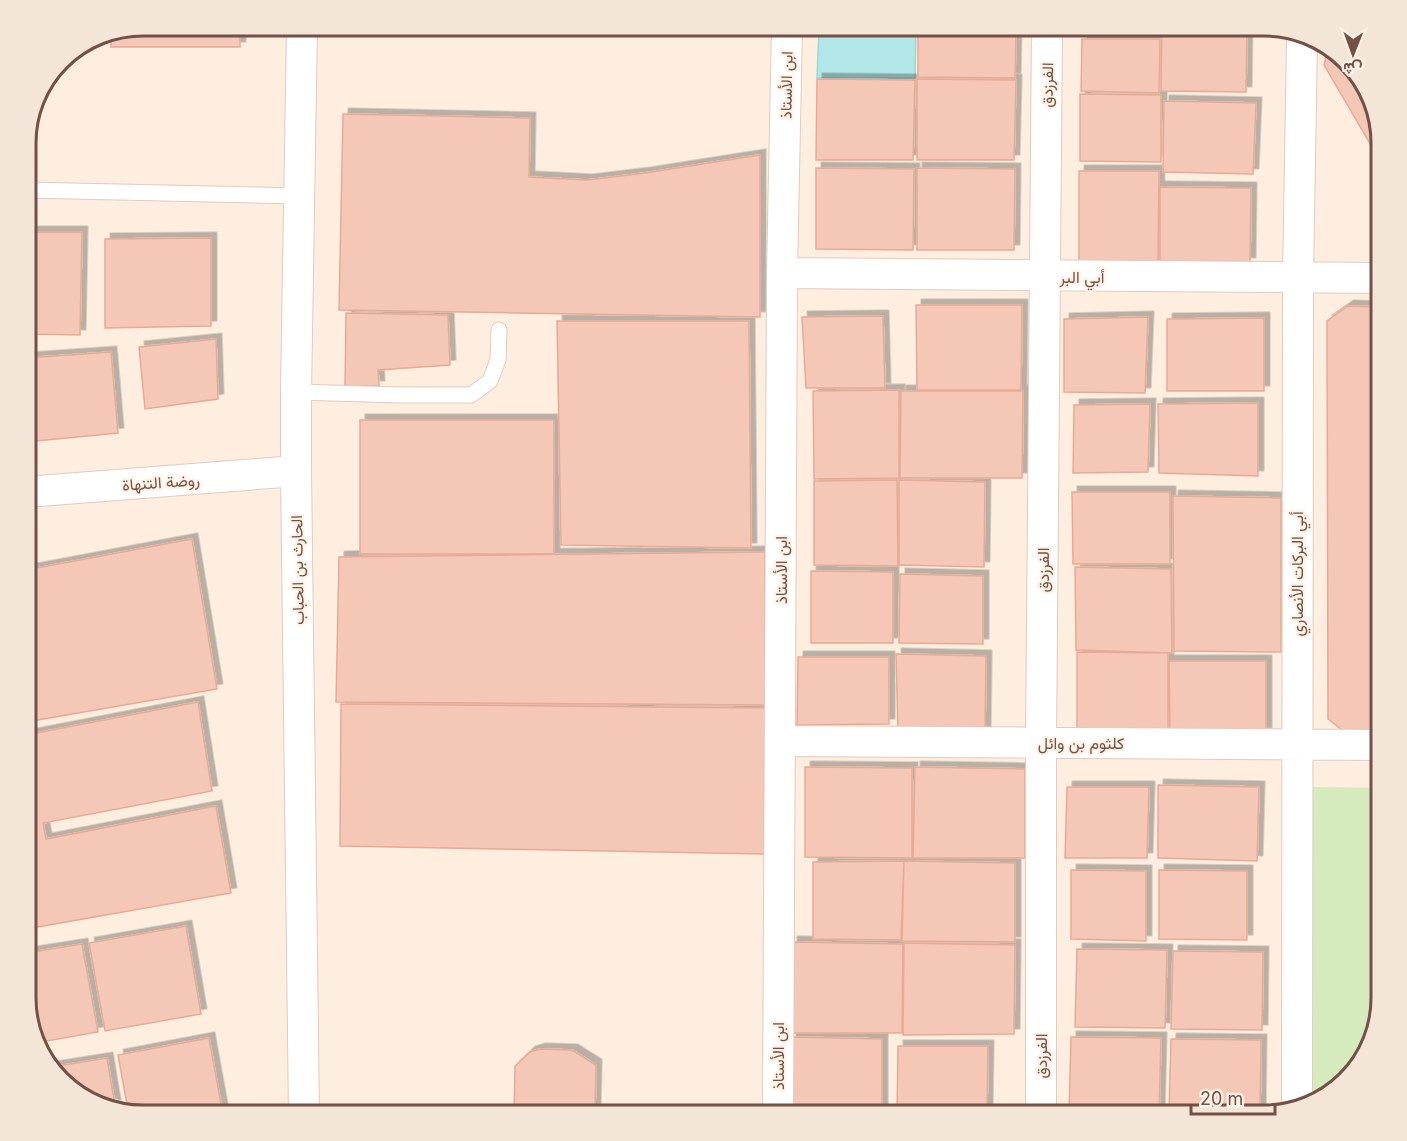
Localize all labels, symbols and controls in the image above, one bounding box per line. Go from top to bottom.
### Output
north arrow [1323,24,1383,84]
street label: ابن الأستاذ [775,51,798,119]
text: ش [1343,59,1363,79]
street label: الفرزدق [1037,62,1058,108]
street label: أبي البر [1059,267,1105,291]
street label: روضة التنهاة [121,469,201,496]
street label: أبي البركات الأنصاري [1287,511,1311,637]
street label: الحارث بن الحباب [286,515,309,625]
street label: ابن الأستاذ [771,536,792,604]
street label: الفرزدق [1033,547,1054,593]
street label: كلثوم بن وائل [1038,733,1124,754]
street label: ابن الأستاذ [768,1022,789,1090]
street label: الفرزدق [1031,1033,1052,1079]
scale bar [1191,1078,1275,1116]
text: 20 m [1200,1088,1243,1109]

